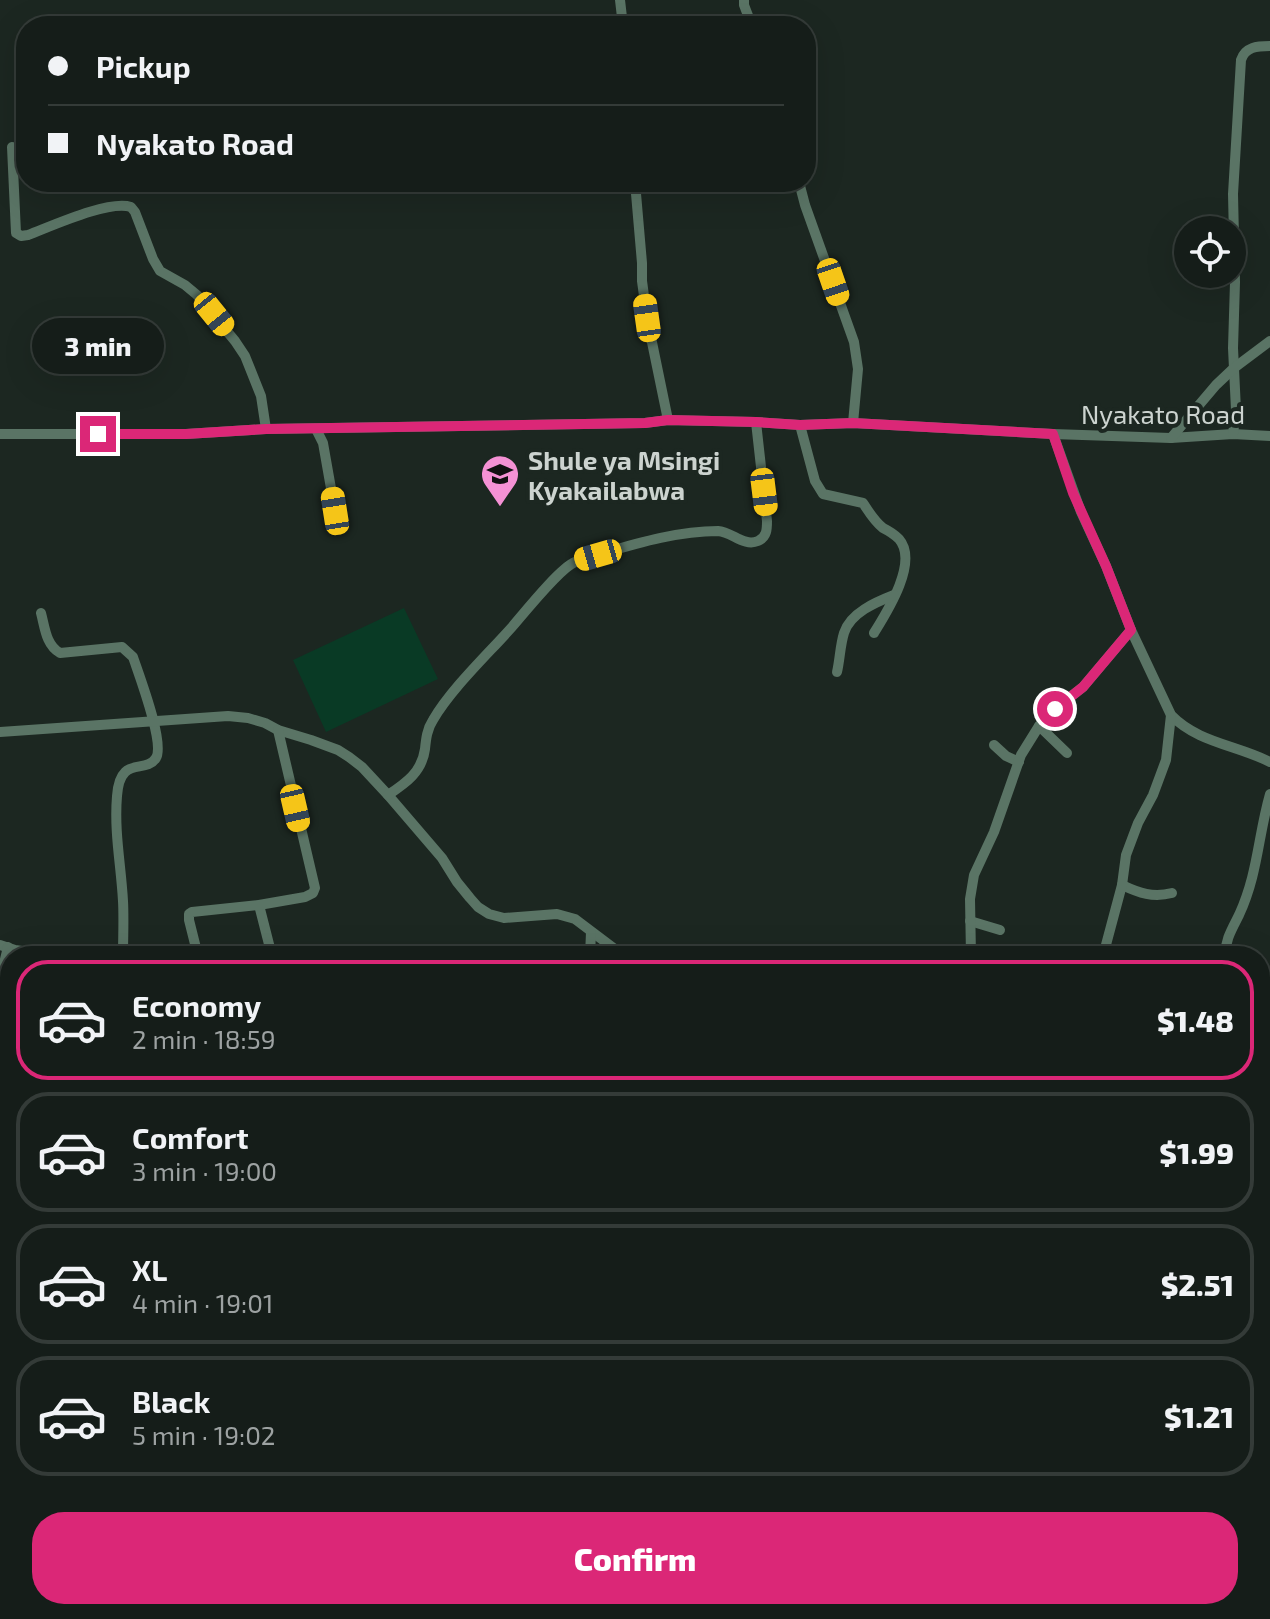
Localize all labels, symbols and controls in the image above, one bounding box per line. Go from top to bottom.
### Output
text: Pickup [96,48,191,84]
text: Nyakato Road [96,125,294,161]
map controls [1174,216,1246,288]
button: locate [1174,216,1246,288]
car [814,255,852,309]
car [190,288,238,340]
car [632,293,662,343]
callout: 3 min [32,318,164,374]
text: 3 min [65,330,131,361]
street label: Nyakato Road [1081,398,1245,429]
route end [80,416,116,452]
place label: Shule ya Msingi Kyakailabwa [528,444,720,506]
school or university icon: Shule ya Msingi Kyakailabwa [479,453,521,508]
car [749,467,779,517]
car [319,485,351,537]
car [572,537,624,573]
route start [1037,691,1073,727]
car [278,782,312,834]
icon: car [36,984,108,1056]
text: Economy [132,987,261,1023]
text: $1.48 [1157,1002,1234,1038]
text: 2 min · 18:59 [132,1023,276,1054]
icon: car [36,1116,108,1188]
text: Comfort [132,1119,249,1155]
text: $1.99 [1159,1134,1234,1170]
text: 3 min · 19:00 [132,1155,277,1186]
icon: car [36,1248,108,1320]
text: XL [132,1251,167,1287]
text: $2.51 [1161,1266,1234,1302]
text: 4 min · 19:01 [132,1287,273,1318]
icon: car [36,1380,108,1452]
text: Black [132,1383,210,1419]
text: $1.21 [1164,1398,1234,1434]
text: 5 min · 19:02 [132,1419,275,1450]
button: Confirm [32,1512,1238,1604]

